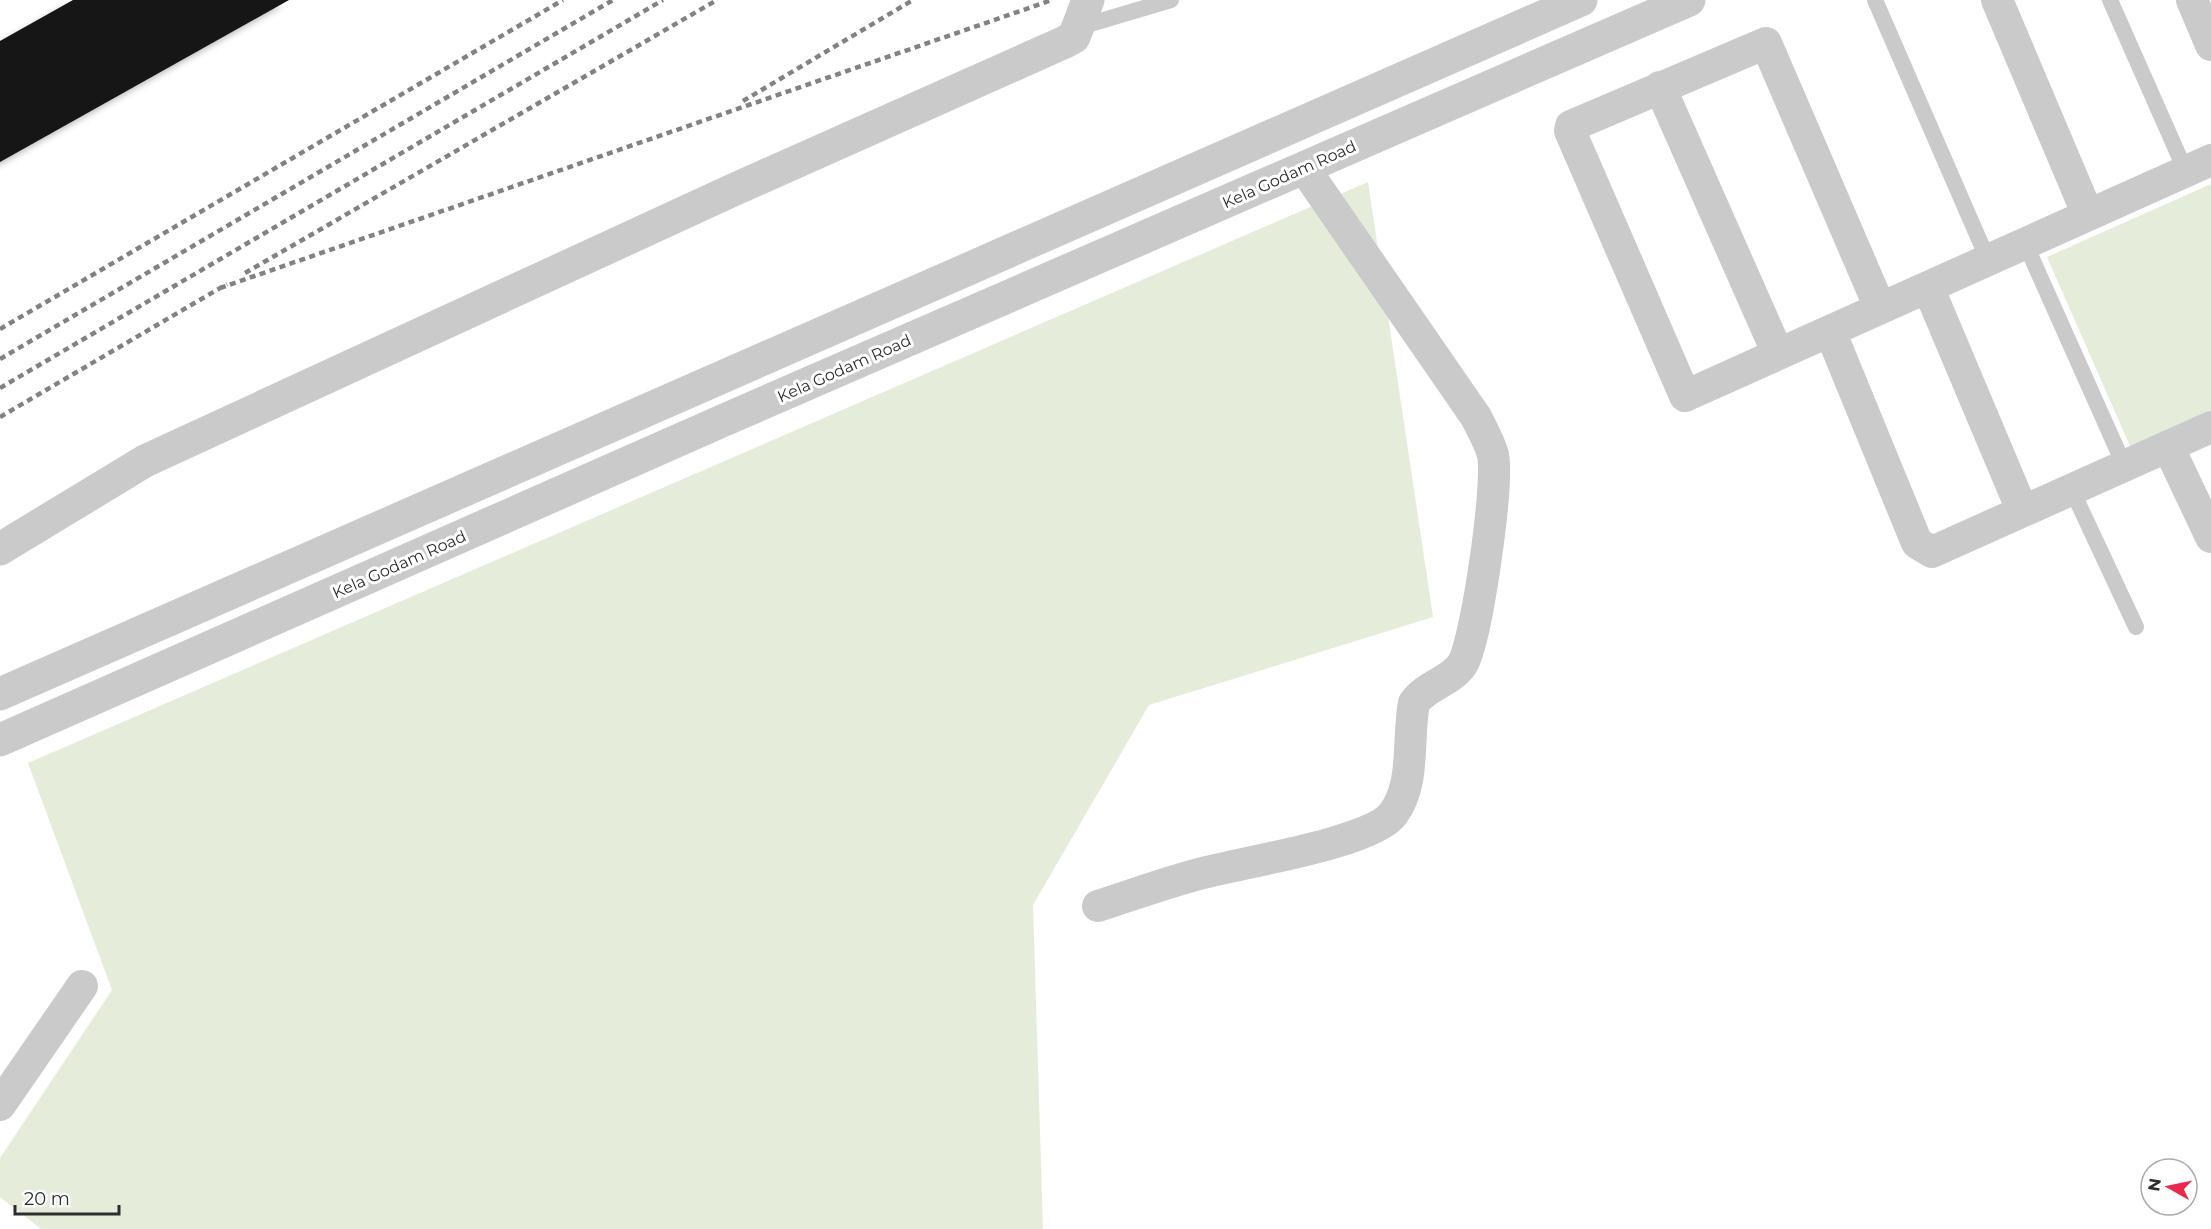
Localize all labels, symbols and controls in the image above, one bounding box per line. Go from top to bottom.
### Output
street label: Kela Godam Road [1219,136,1359,212]
street label: Kela Godam Road [774,330,914,406]
street label: Kela Godam Road [329,526,469,602]
north arrow [2139,1157,2199,1217]
text: N [2144,1177,2165,1193]
scale bar [15,1178,118,1216]
text: 20 m [24,1188,70,1210]

